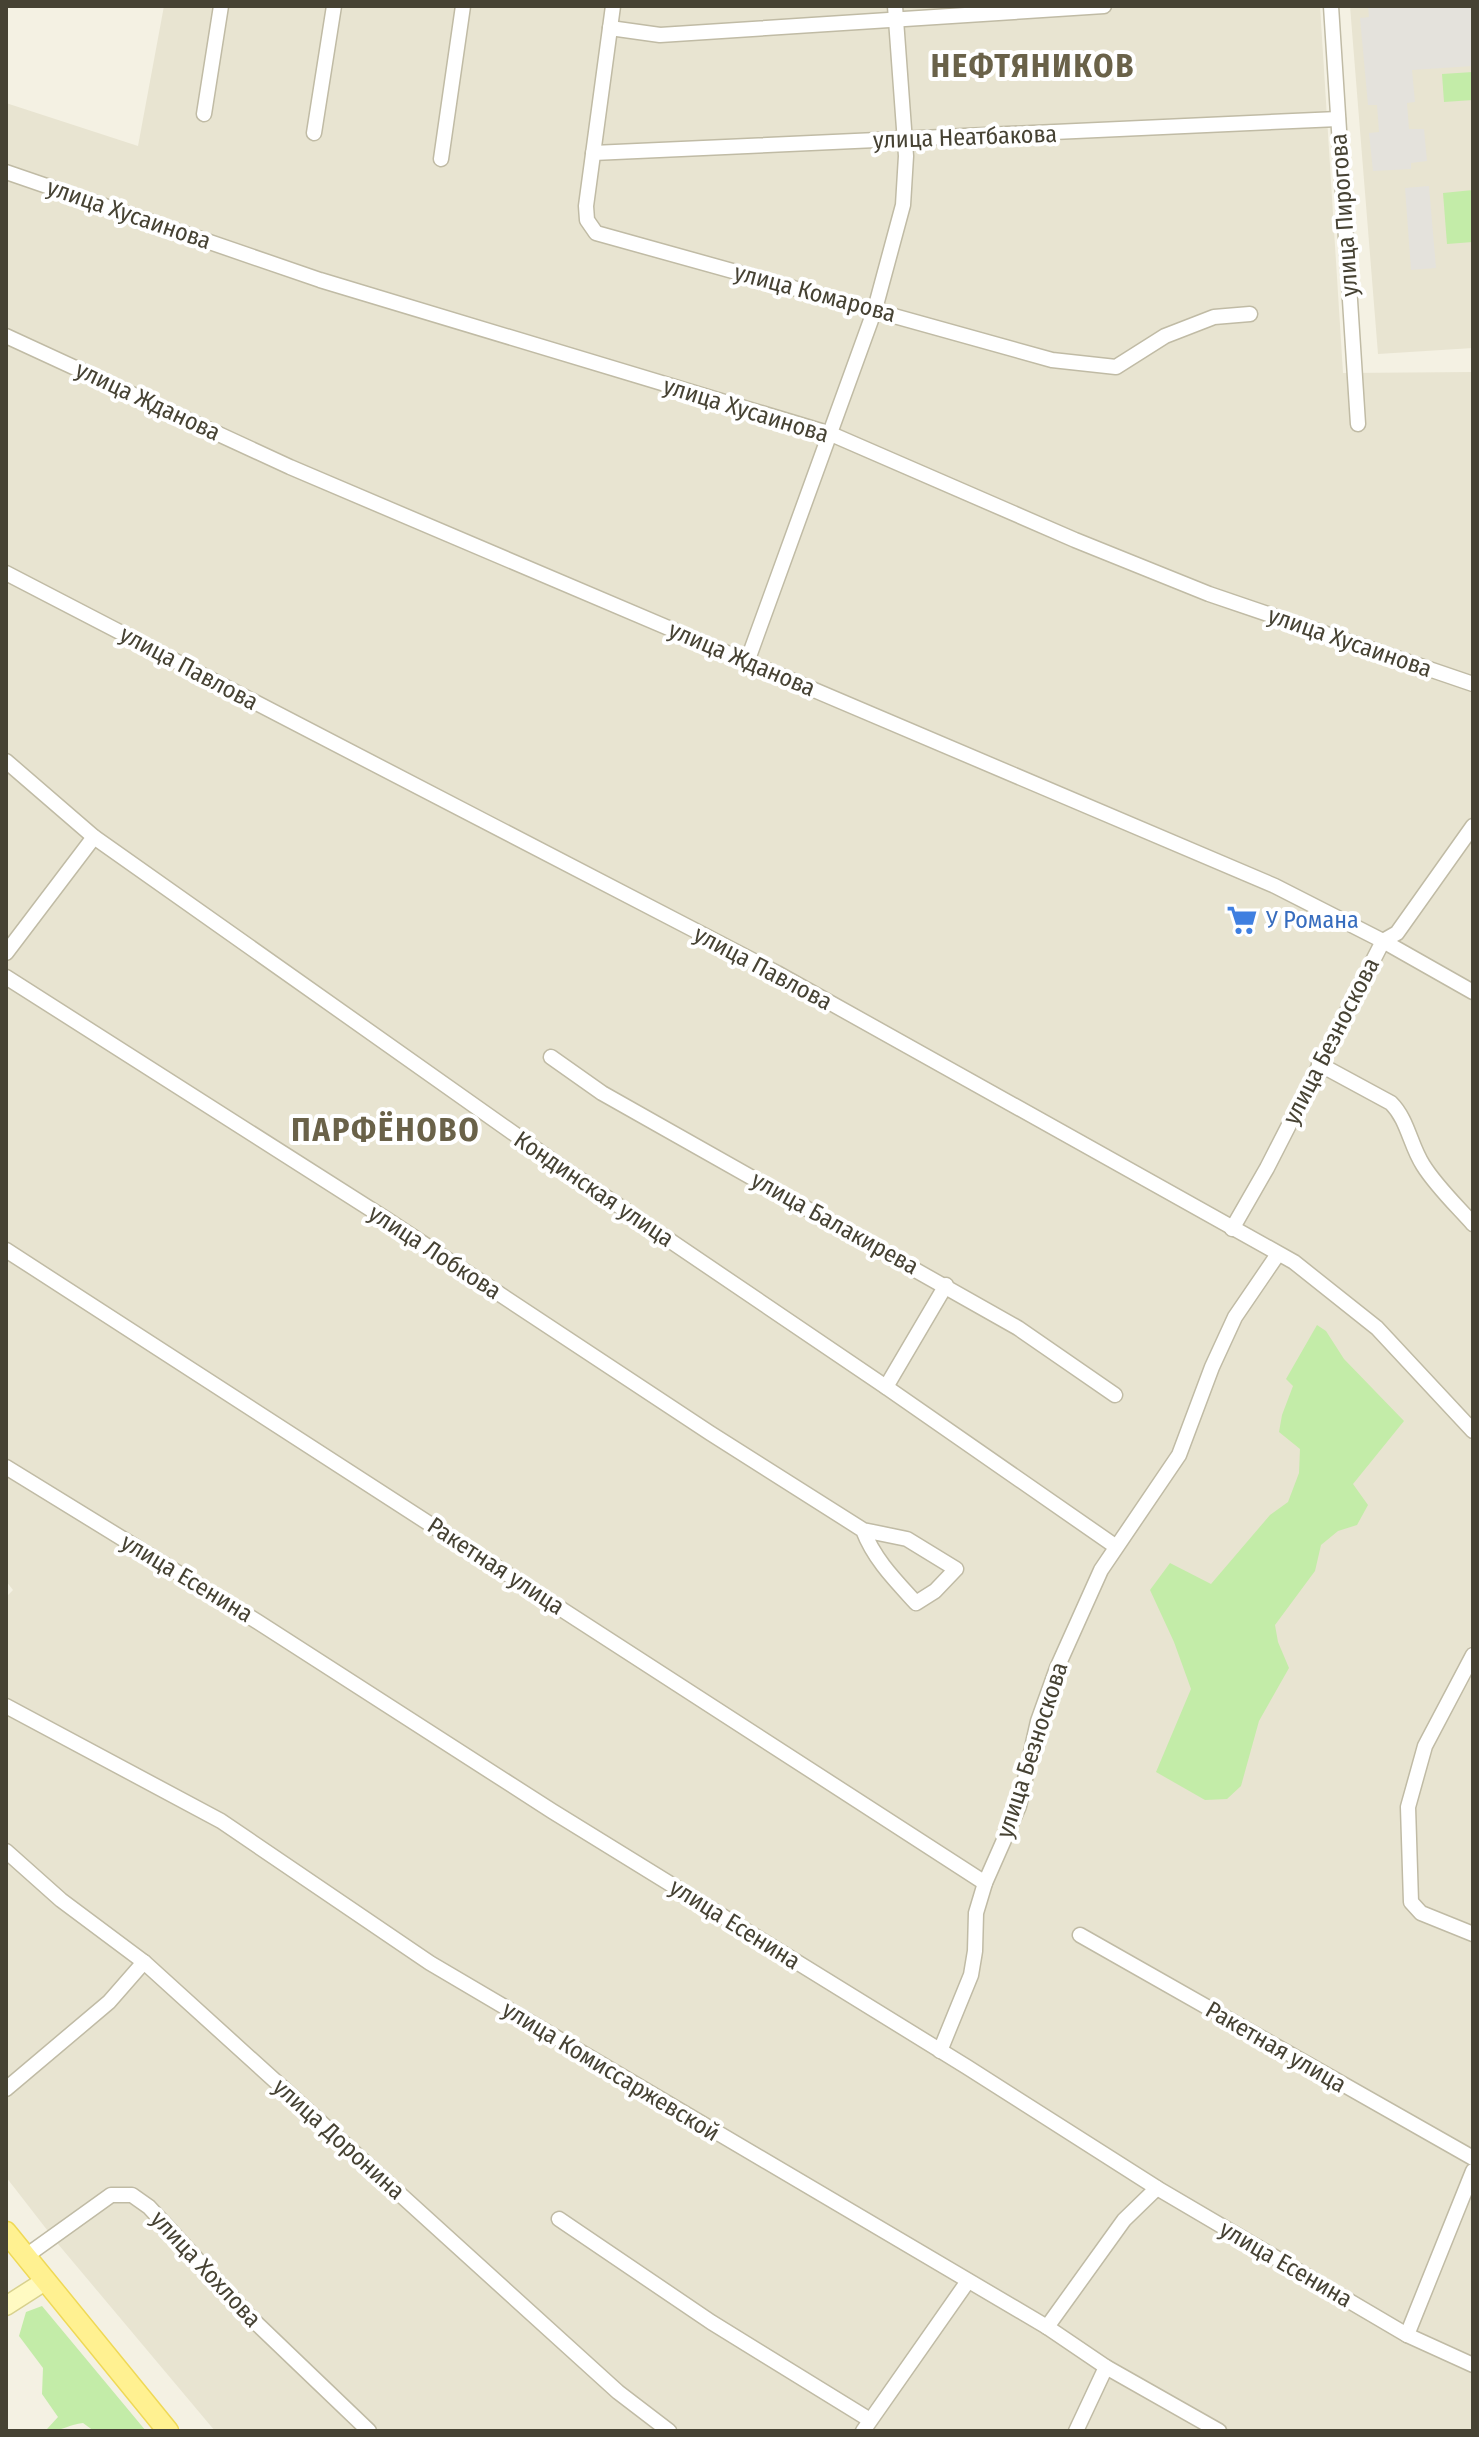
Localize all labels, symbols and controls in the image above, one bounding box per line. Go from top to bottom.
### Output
district label: НЕФТЯНИКОВ [931,47,1135,85]
street label: улица Неатбакова [873,120,1057,154]
street label: улица Пирогова [1324,133,1364,297]
street label: улица Хусаинова [43,173,215,255]
street label: улица Комарова [731,258,899,328]
street label: улица Жданова [71,355,225,447]
street label: улица Хусаинова [660,372,832,448]
street label: улица Хусаинова [1264,601,1436,683]
street label: улица Жданова [665,616,819,702]
street label: улица Павлова [115,620,263,716]
supermarket icon: У Романа [1225,903,1259,937]
place label: У Романа [1265,906,1359,934]
street label: улица Павлова [689,920,837,1016]
street label: улица Безноскова [1277,953,1385,1129]
district label: ПАРФЁНОВО [291,1110,481,1149]
street label: Кондинская улица [509,1125,679,1253]
street label: улица Балакирева [747,1166,923,1280]
street label: улица Лобкова [364,1199,506,1305]
street label: Ракетная улица [422,1511,570,1621]
street label: улица Есенина [116,1528,258,1628]
street label: улица Безноскова [990,1659,1074,1841]
street label: улица Есенина [665,1873,805,1975]
street label: улица Комиссаржевской [497,1995,725,2147]
street label: Ракетная улица [1201,1996,1351,2098]
street label: улица Доронина [267,2073,411,2205]
street label: улица Хохлова [145,2205,267,2333]
street label: улица Есенина [1215,2215,1357,2313]

